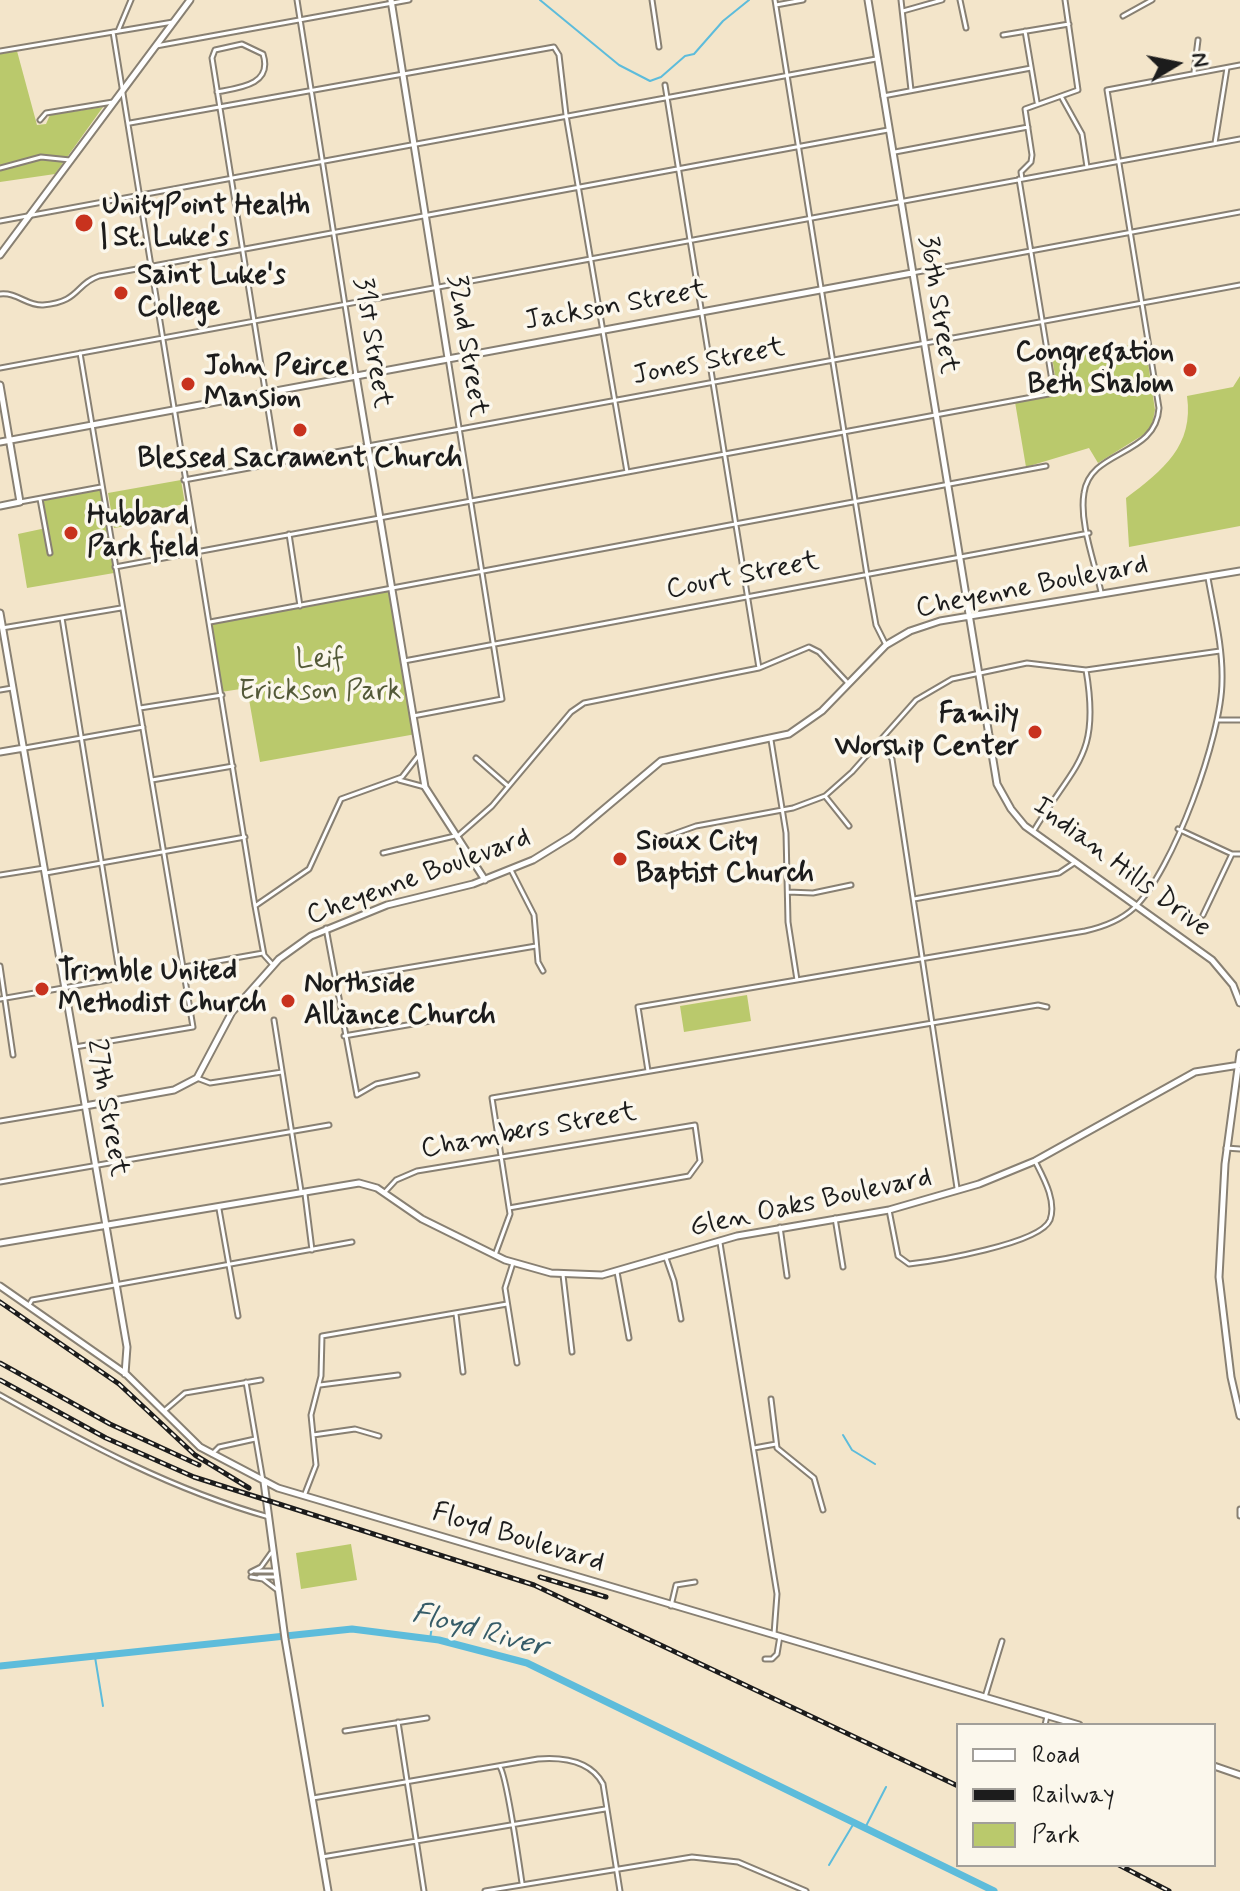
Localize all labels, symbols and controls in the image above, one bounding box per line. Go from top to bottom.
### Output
north arrow [1136,24,1216,104]
text: N [1185,50,1215,69]
place label: UnityPoint Health | St. Luke's [102,190,310,256]
marker: UnityPoint Health | St. Luke's [73,212,95,234]
street label: 36th Street [909,233,965,377]
place label: Saint Luke's College [137,260,286,326]
street label: 32nd Street [438,273,494,419]
street label: Jackson Street [522,274,710,340]
street label: 31st Street [344,275,398,411]
marker: Saint Luke's College [112,284,130,302]
street label: Jones Street [630,332,788,394]
place label: Congregation Beth Shalom [1015,337,1174,403]
place label: John Peirce Mansion [204,351,349,417]
marker: Congregation Beth Shalom [1181,361,1199,379]
marker: John Peirce Mansion [179,375,197,393]
marker: Blessed Sacrament Church [291,421,309,439]
place label: Blessed Sacrament Church [138,443,462,477]
place label: Hubbard Park field [87,500,199,566]
marker: Hubbard Park field [62,524,80,542]
street label: Court Street [664,546,822,608]
street label: Cheyenne Boulevard [913,549,1151,627]
park label: Leif Erickson Park [239,644,401,710]
place label: Family Worship Center [835,699,1019,765]
marker: Family Worship Center [1026,723,1044,741]
street label: Indian Hills Drive [1025,790,1217,946]
street label: Cheyenne Boulevard [303,822,535,934]
place label: Sioux City Baptist Church [636,826,814,892]
marker: Sioux City Baptist Church [611,850,629,868]
place label: Trimble United Methodist Church [58,956,267,1022]
place label: Northside Alliance Church [304,968,496,1034]
marker: Trimble United Methodist Church [33,980,51,998]
marker: Northside Alliance Church [279,992,297,1010]
street label: 27th Street [77,1037,135,1179]
street label: Chambers Street [419,1096,639,1168]
street label: Glen Oaks Boulevard [687,1162,935,1246]
street label: Floyd Boulevard [428,1497,608,1581]
water label: Floyd River [408,1597,550,1667]
legend [956,1723,1216,1867]
text: Road [1032,1740,1080,1771]
text: Railway [1032,1780,1115,1811]
text: Park [1032,1820,1080,1851]

